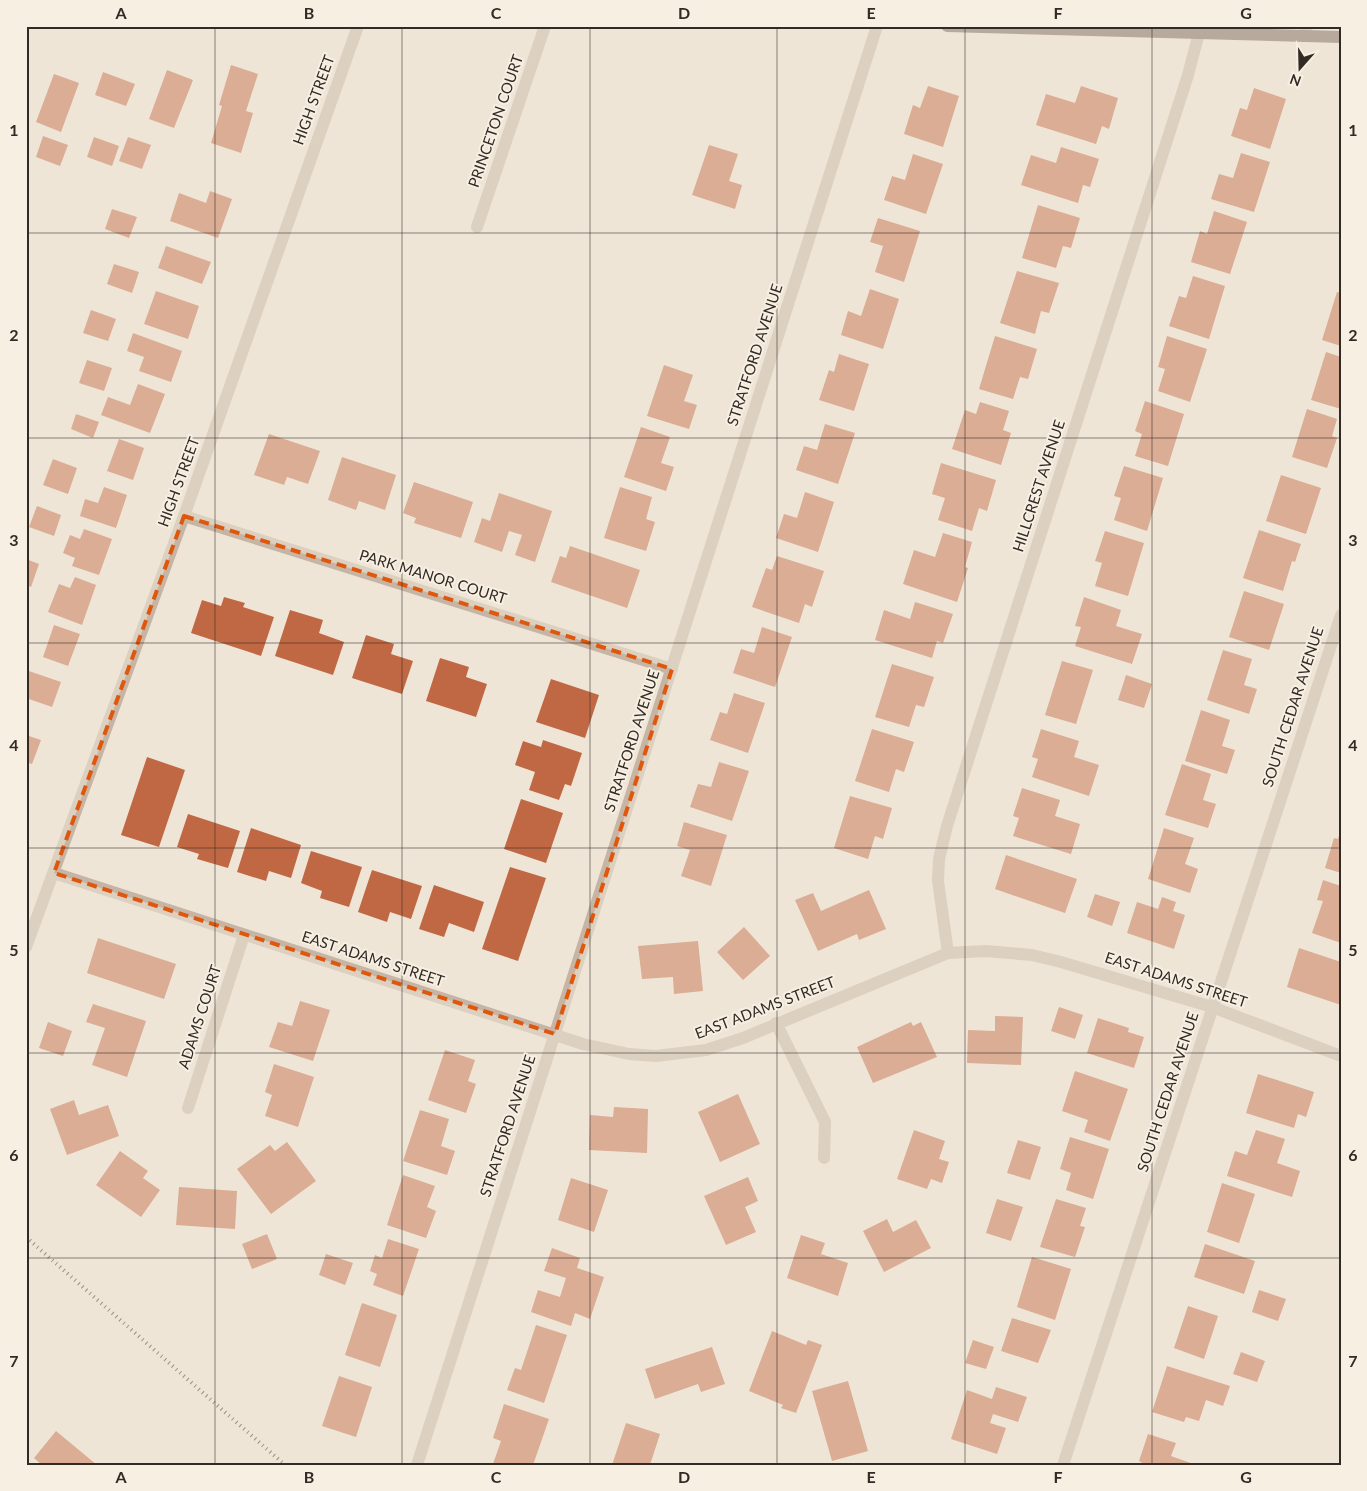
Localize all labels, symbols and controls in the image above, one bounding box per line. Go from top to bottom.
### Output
text: A [114,3,127,22]
text: B [304,3,314,22]
text: C [491,3,502,22]
text: D [678,3,690,22]
text: E [866,3,876,22]
text: F [1053,3,1063,22]
text: G [1240,3,1252,22]
north arrow [1274,42,1324,92]
street label: HIGH STREET [288,52,338,147]
street label: PRINCETON COURT [464,52,526,189]
text: N [1287,71,1303,91]
text: 1 [9,120,19,139]
text: 1 [1348,120,1358,139]
street label: STRATFORD AVENUE [723,281,786,428]
text: 2 [9,325,19,344]
text: 2 [1348,325,1358,344]
street label: HILLCREST AVENUE [1008,417,1068,554]
street label: HIGH STREET [153,434,203,529]
text: 3 [9,530,19,549]
text: 3 [1348,530,1358,549]
street label: PARK MANOR COURT [357,545,509,607]
street label: SOUTH CEDAR AVENUE [1258,624,1326,789]
street label: STRATFORD AVENUE [600,667,663,814]
text: 4 [9,735,19,754]
text: 4 [1348,735,1358,754]
street label: EAST ADAMS STREET [300,927,447,990]
text: 5 [9,940,19,959]
text: 5 [1348,940,1358,959]
street label: EAST ADAMS STREET [1103,948,1250,1011]
street label: ADAMS COURT [174,962,224,1071]
street label: EAST ADAMS STREET [692,972,837,1042]
street label: SOUTH CEDAR AVENUE [1133,1009,1201,1174]
street label: STRATFORD AVENUE [476,1052,539,1199]
text: 6 [9,1145,19,1164]
text: 6 [1348,1145,1358,1164]
text: 7 [9,1351,19,1370]
text: 7 [1348,1351,1358,1370]
text: A [114,1467,127,1486]
text: B [304,1467,314,1486]
text: C [491,1467,502,1486]
text: D [678,1467,690,1486]
text: E [866,1467,876,1486]
text: F [1053,1467,1063,1486]
text: G [1240,1467,1252,1486]

